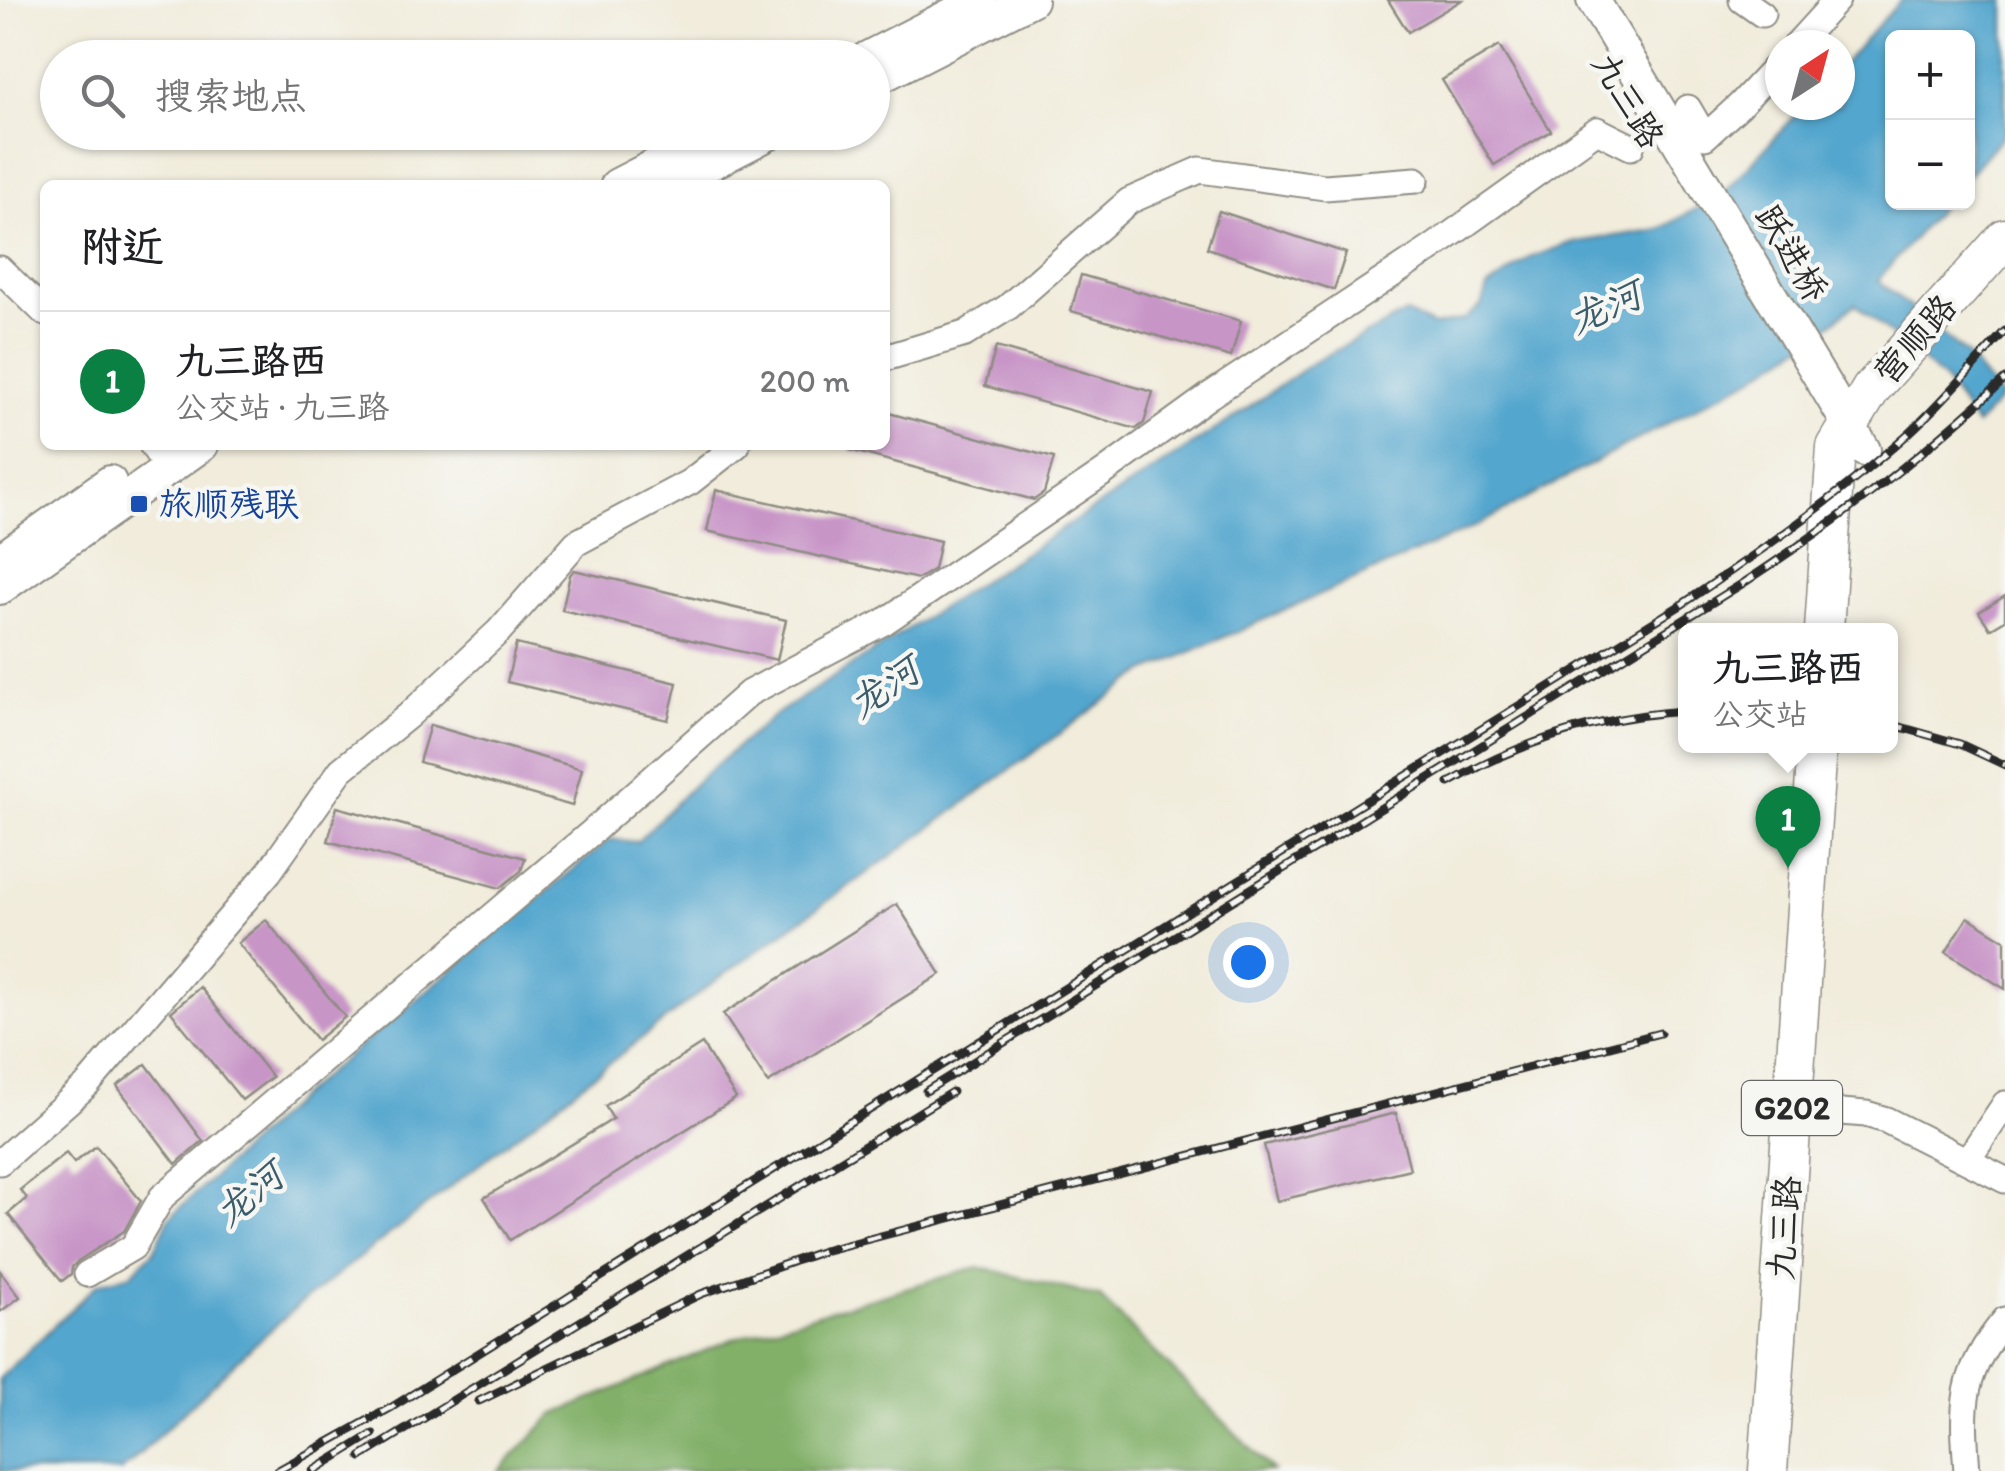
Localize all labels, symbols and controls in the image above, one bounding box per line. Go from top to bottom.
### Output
north arrow [1765,30,1855,120]
map controls [1885,30,1975,210]
button: + [1885,30,1975,120]
search box [40,40,890,150]
street label: 九三路 [1583,44,1673,156]
icon: search [75,68,130,123]
text: 搜索地点 [155,73,307,119]
button: − [1885,120,1975,210]
street label: 跃进桥 [1747,197,1837,309]
text: 附近 [80,221,164,272]
water label: 龙河 [1561,268,1655,343]
street label: 营顺路 [1865,286,1965,392]
text: 九三路西 [175,338,327,384]
text: 1 [105,362,120,400]
text: 200 m [760,362,850,400]
text: 公交站 · 九三路 [175,388,389,426]
place label: 旅顺残联 [159,483,299,525]
marker: 旅顺残联 [128,493,150,515]
popup [1678,623,1898,753]
water label: 龙河 [840,643,933,727]
text: 九三路西 [1712,645,1864,691]
text: 公交站 [1712,695,1808,733]
pin: 1 [1756,786,1820,868]
your location [1223,937,1274,988]
road number: G202 [1742,1081,1842,1135]
water label: 龙河 [205,1148,298,1236]
street label: 九三路 [1759,1174,1809,1282]

